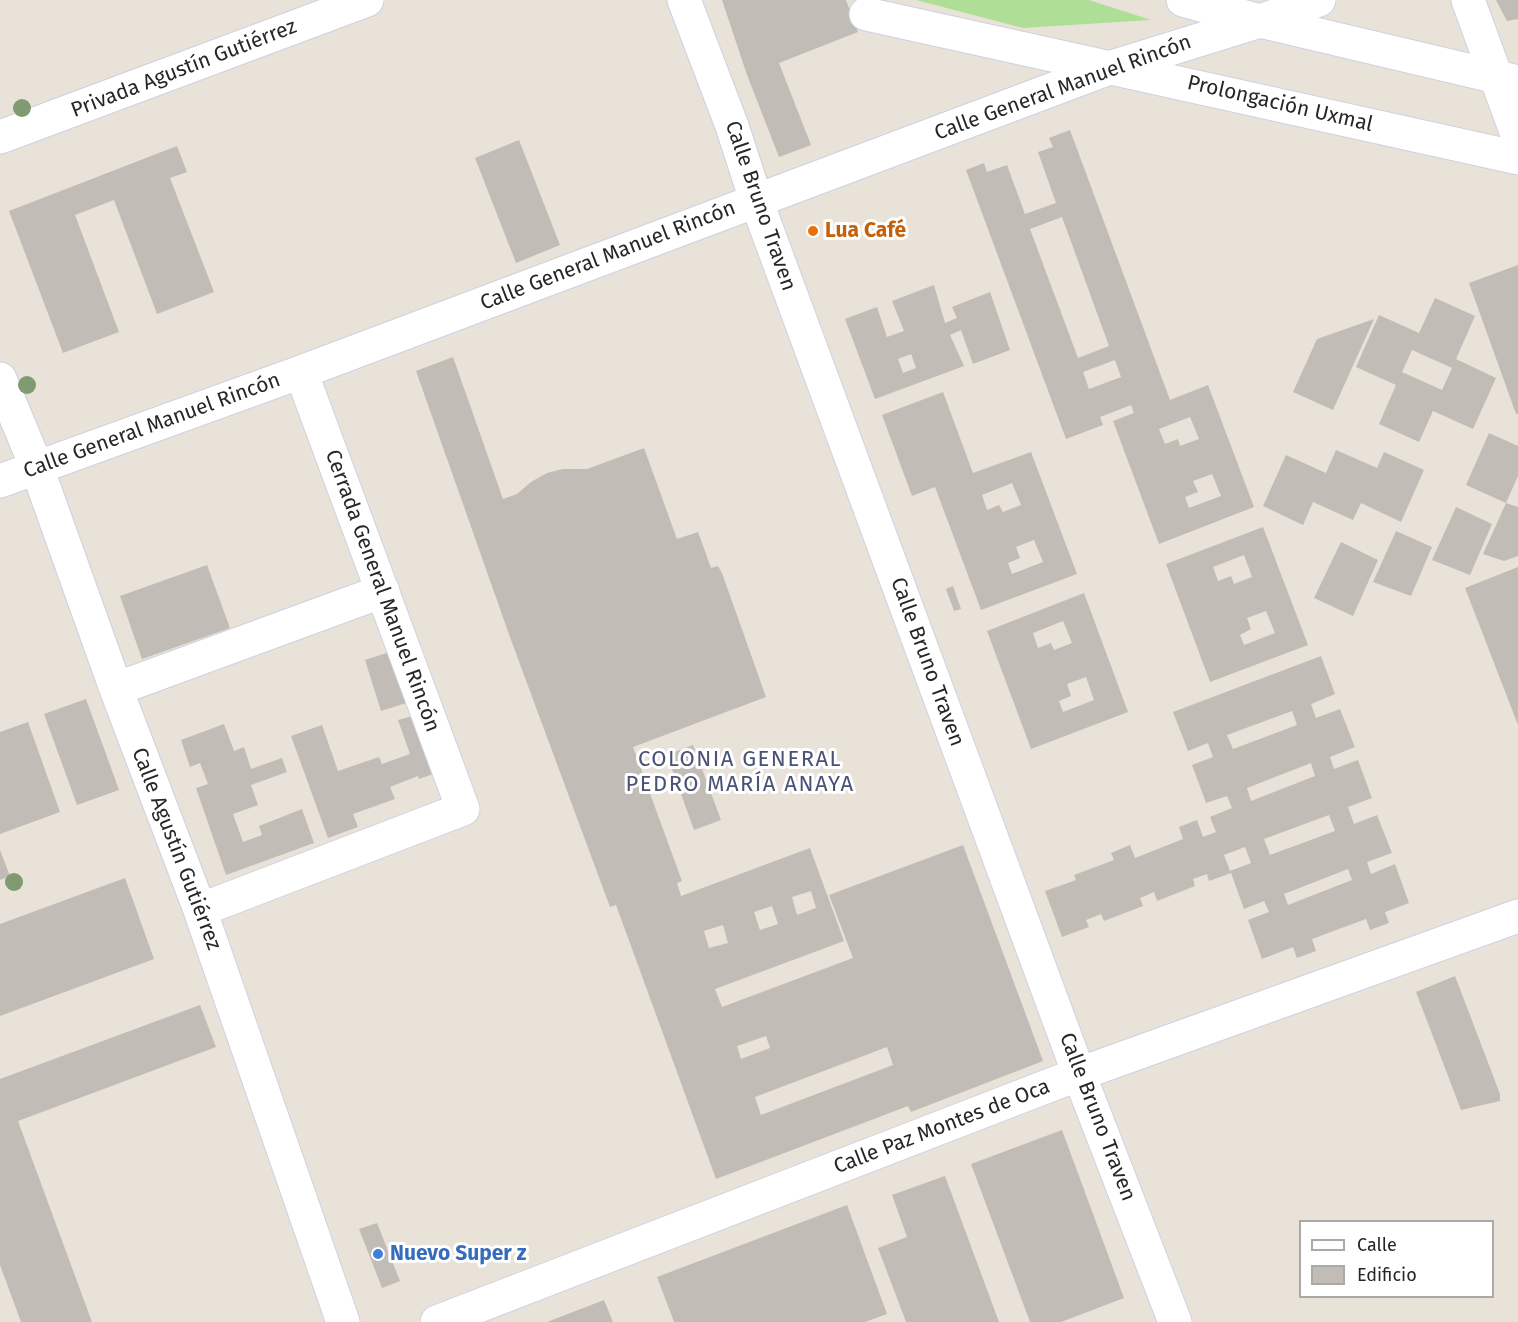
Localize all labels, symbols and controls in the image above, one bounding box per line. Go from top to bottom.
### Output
street label: Privada Agustín Gutiérrez [68,14,300,124]
street label: Calle General Manuel Rincón [931,30,1195,146]
street label: Prolongación Uxmal [1185,70,1375,138]
street label: Calle Bruno Traven [719,118,801,294]
street label: Calle General Manuel Rincón [477,196,739,316]
place label: Lua Café [825,218,906,244]
marker: Lua Café [806,224,820,238]
street label: Calle General Manuel Rincón [20,368,284,484]
street label: Cerrada General Manuel Rincón [319,446,445,736]
street label: Calle Bruno Traven [885,574,969,750]
street label: Calle Agustín Gutiérrez [126,744,226,954]
district label: COLONIA GENERAL PEDRO MARÍA ANAYA [625,747,855,798]
street label: Calle Bruno Traven [1053,1029,1141,1205]
street label: Calle Paz Montes de Oca [830,1074,1054,1180]
legend [1299,1220,1494,1298]
text: Calle [1357,1234,1397,1256]
place label: Nuevo Super z [390,1241,526,1267]
marker: Nuevo Super z [371,1247,385,1261]
text: Edificio [1357,1264,1417,1286]

